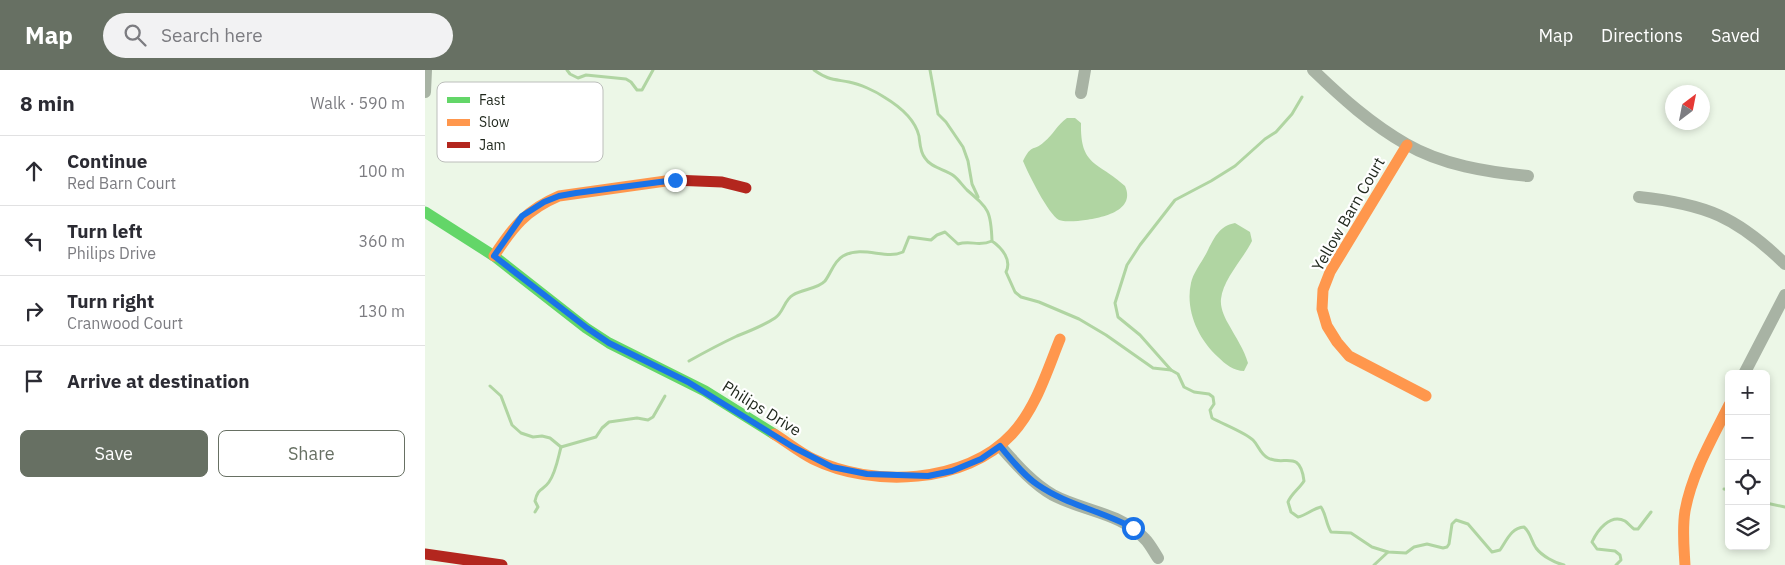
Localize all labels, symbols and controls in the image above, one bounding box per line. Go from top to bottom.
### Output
search box [103,13,453,58]
text: Map [25,19,73,51]
icon: search [121,21,149,49]
text: Search here [161,23,263,47]
text: Map [1538,24,1573,47]
text: Directions [1601,24,1683,47]
text: Saved [1711,24,1760,47]
legend [437,82,603,162]
north arrow [1665,85,1710,130]
text: 8 min [20,89,75,117]
text: Fast [479,91,505,109]
text: Walk · 590 m [310,93,405,113]
text: Slow [479,113,510,131]
text: Jam [479,136,506,154]
text: Continue [67,149,147,173]
street label: Yellow Barn Court [1307,153,1389,275]
icon: ahead [20,157,48,185]
text: 100 m [358,161,405,181]
route end [664,169,687,192]
text: Red Barn Court [67,173,176,193]
text: Turn left [67,219,143,243]
icon: left [20,227,48,255]
text: 360 m [358,231,405,251]
text: Philips Drive [67,243,156,263]
text: Turn right [67,289,154,313]
icon: right [20,297,48,325]
text: 130 m [358,301,405,321]
text: Cranwood Court [67,313,183,333]
icon: arrive [20,367,48,395]
text: Arrive at destination [67,369,250,393]
map controls [1725,370,1770,550]
button: + [1725,370,1770,415]
street label: Philips Drive [719,376,805,440]
button: − [1725,415,1770,460]
button: Save [20,430,208,477]
button: Share [218,430,405,477]
button: locate [1725,460,1770,505]
button: layers [1725,505,1770,550]
route start [1122,517,1145,540]

